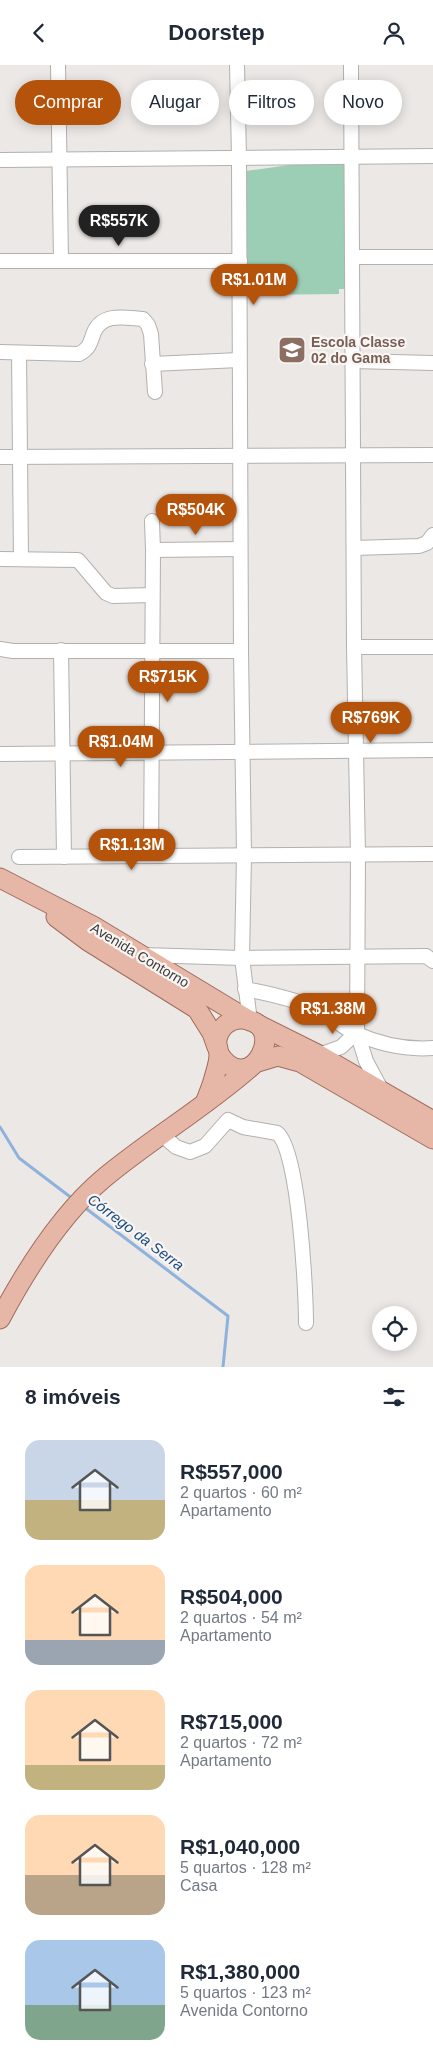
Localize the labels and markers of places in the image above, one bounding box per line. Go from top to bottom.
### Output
pin: R$557K [78,205,160,247]
pin: R$1.01M [208,263,300,306]
place label: Escola Classe 02 do Gama [311,334,405,366]
school or university icon: Escola Classe 02 do Gama [277,335,307,365]
pin: R$504K [155,493,237,536]
pin: R$715K [127,661,209,703]
pin: R$769K [330,701,412,744]
pin: R$1.04M [75,725,167,768]
pin: R$1.13M [86,829,178,871]
pin: R$1.38M [287,993,379,1035]

